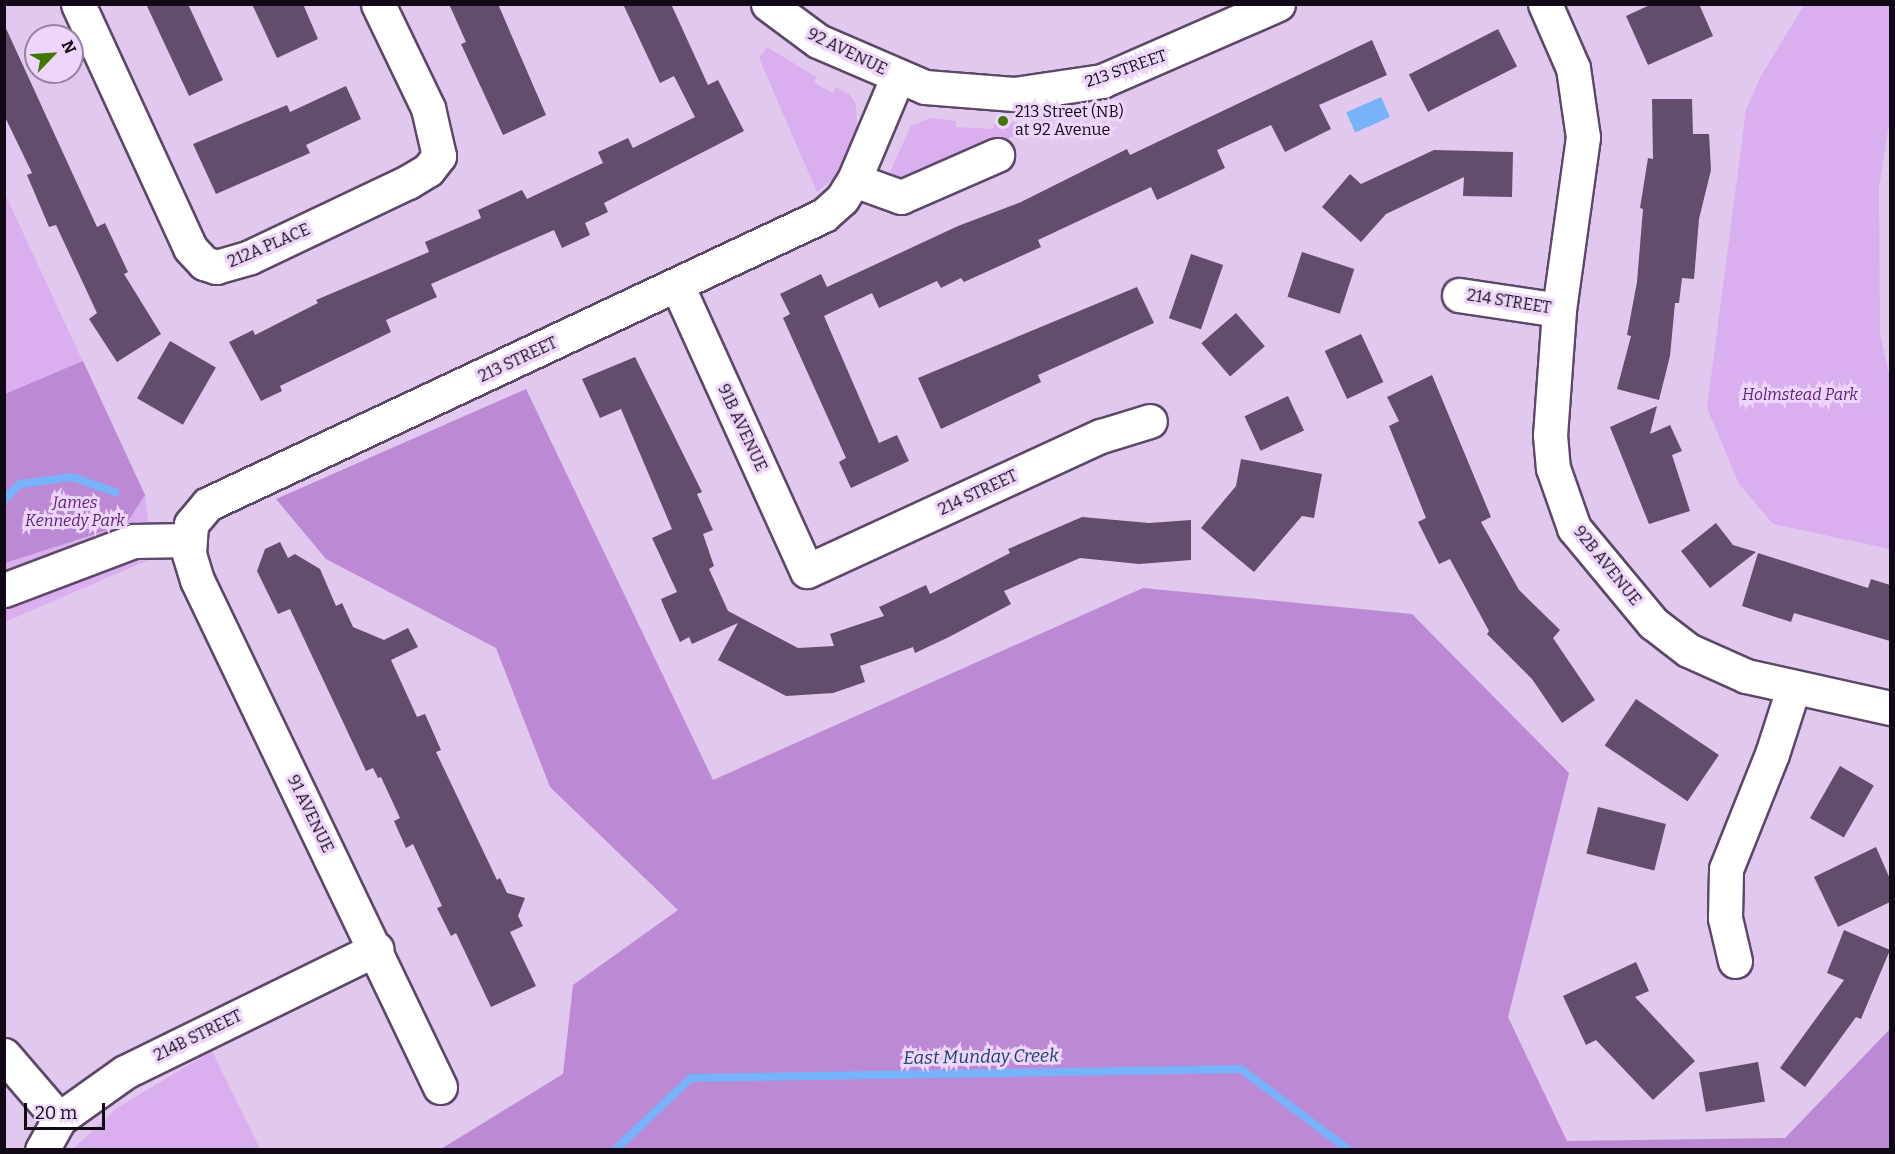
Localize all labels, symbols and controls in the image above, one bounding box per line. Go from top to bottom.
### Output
north arrow [24,24,84,84]
street label: 92 AVENUE [804,24,890,80]
text: N [58,37,80,57]
street label: 213 STREET [1083,46,1169,92]
place label: 213 Street (NB) at 92 Avenue [1015,102,1124,140]
marker: 213 Street (NB) at 92 Avenue [996,114,1010,128]
street label: 212A PLACE [225,220,313,272]
street label: 214 STREET [1466,286,1552,318]
street label: 213 STREET [476,333,560,387]
street label: 91B AVENUE [713,381,771,475]
park label: Holmstead Park [1742,385,1858,405]
street label: 214 STREET [935,466,1021,520]
park label: James Kennedy Park [25,493,125,531]
street label: 92B AVENUE [1569,522,1645,610]
street label: 91 AVENUE [283,772,337,856]
street label: 214B STREET [151,1006,245,1066]
water label: East Munday Creek [903,1045,1059,1069]
scale bar [27,1091,108,1129]
text: 20 m [35,1102,77,1124]

